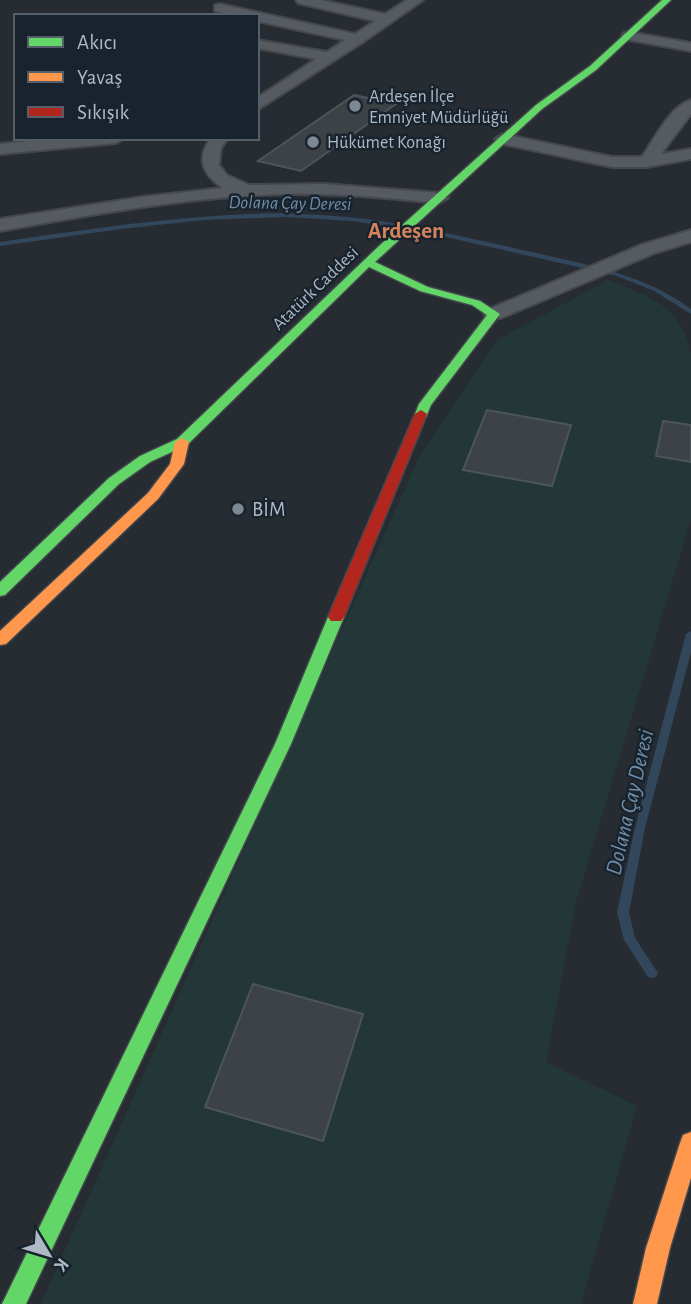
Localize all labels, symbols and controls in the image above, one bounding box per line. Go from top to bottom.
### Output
legend [14,14,259,140]
text: Akıcı [77,32,117,53]
text: Yavaş [77,67,122,88]
place label: Ardeşen İlçe Emniyet Müdürlüğü [369,86,509,127]
marker: Ardeşen İlçe Emniyet Müdürlüğü [347,98,363,114]
text: Sıkışık [77,102,130,123]
marker: Hükümet Konağı [305,134,321,150]
place label: Hükümet Konağı [327,134,446,152]
water label: Dolana Çay Deresi [228,193,352,214]
district label: Ardeşen [368,220,444,243]
street label: Atatürk Caddesi [269,244,362,334]
place label: BİM [252,498,285,520]
marker: BİM [230,501,246,517]
water label: Dolana Çay Deresi [603,727,658,877]
north arrow [14,1220,84,1290]
text: K [50,1254,72,1275]

